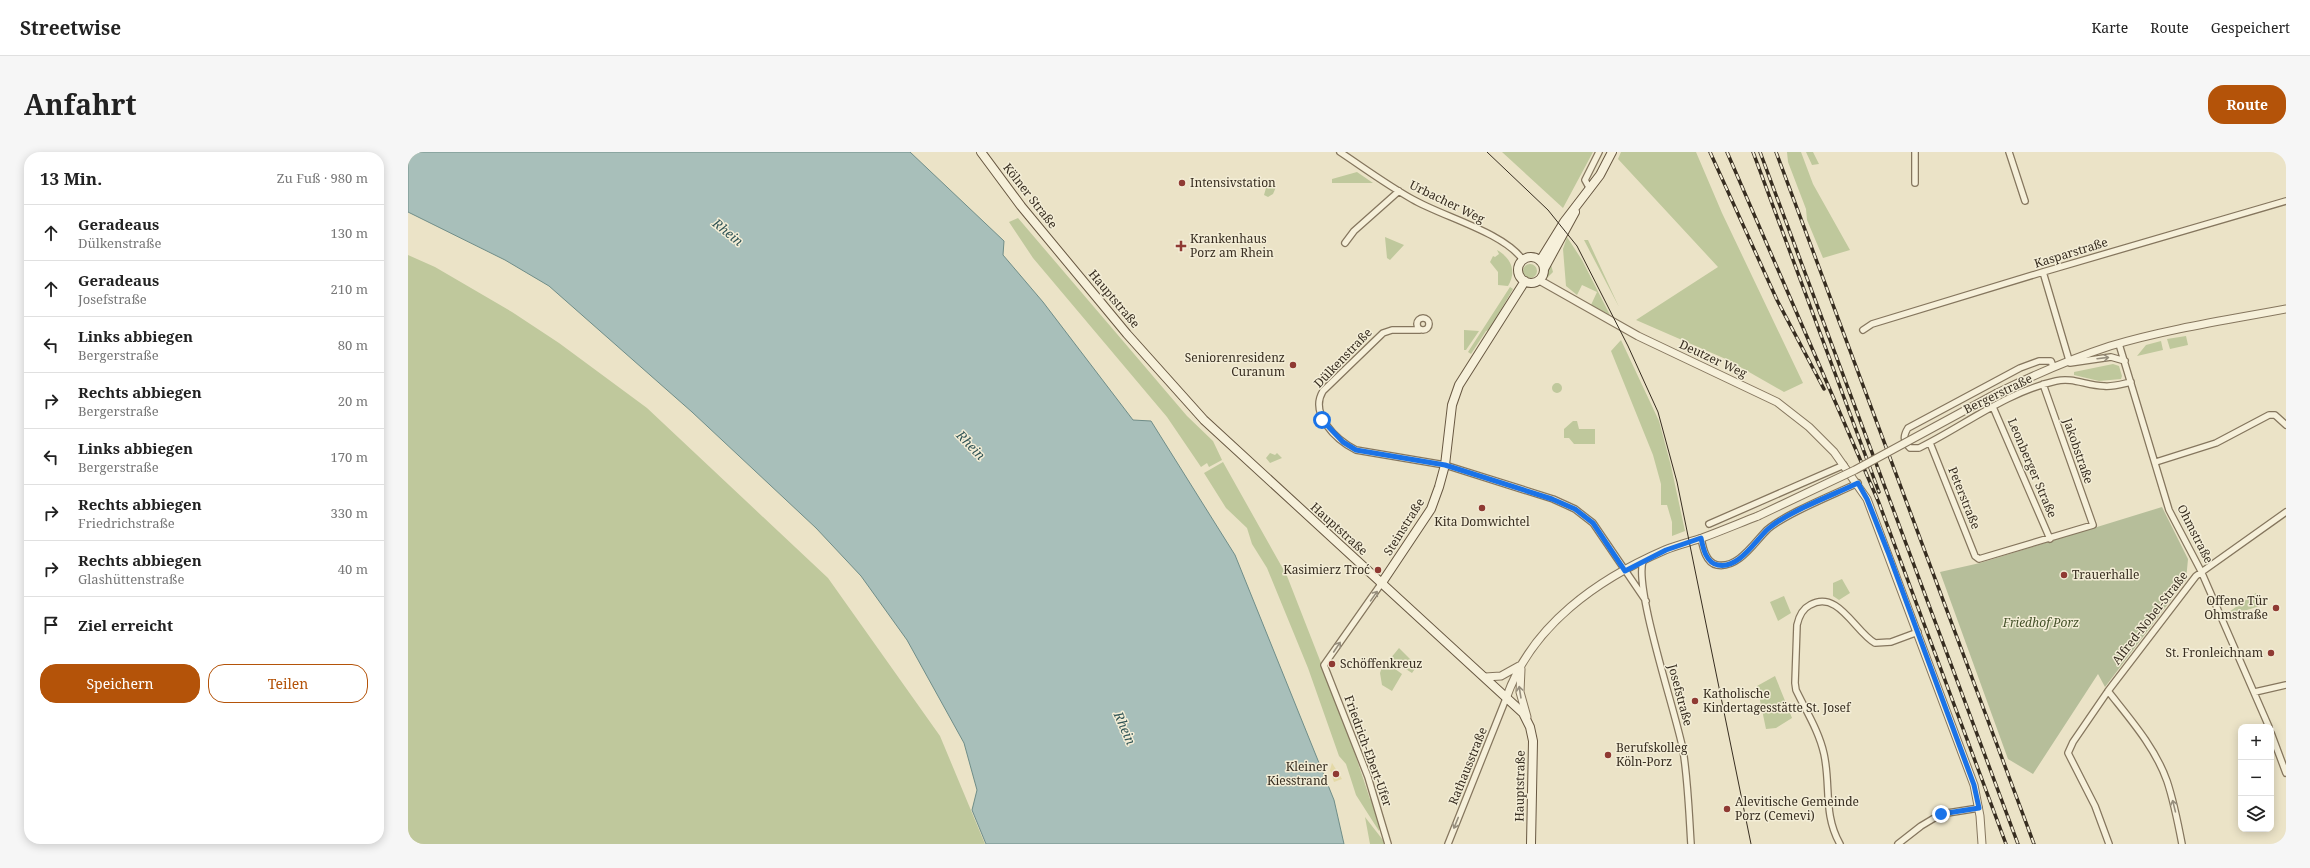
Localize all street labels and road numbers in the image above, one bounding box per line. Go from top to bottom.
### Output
street label: Kölner Straße [999,159,1061,232]
street label: Urbacher Weg [1407,176,1488,227]
street label: Kasparstraße [2032,233,2110,272]
street label: Hauptstraße [1085,266,1144,332]
street label: Dülkenstraße [1310,324,1375,391]
street label: Deutzer Weg [1677,335,1750,382]
street label: Bergerstraße [1961,370,2035,418]
street label: Leonberger Straße [2004,415,2061,520]
street label: Jakobstraße [2059,415,2098,486]
street label: Peterstraße [1944,464,1985,532]
street label: Steinstraße [1379,495,1428,559]
street label: Hauptstraße [1307,498,1372,559]
street label: Ohmstraße [2173,501,2218,566]
street label: Alfred-Nobel-Straße [2108,567,2191,668]
street label: Josefstraße [1664,661,1697,728]
street label: Friedrich-Ebert-Ufer [1340,693,1397,809]
street label: Rathausstraße [1444,724,1491,807]
street label: Hauptstraße [1510,750,1529,822]

